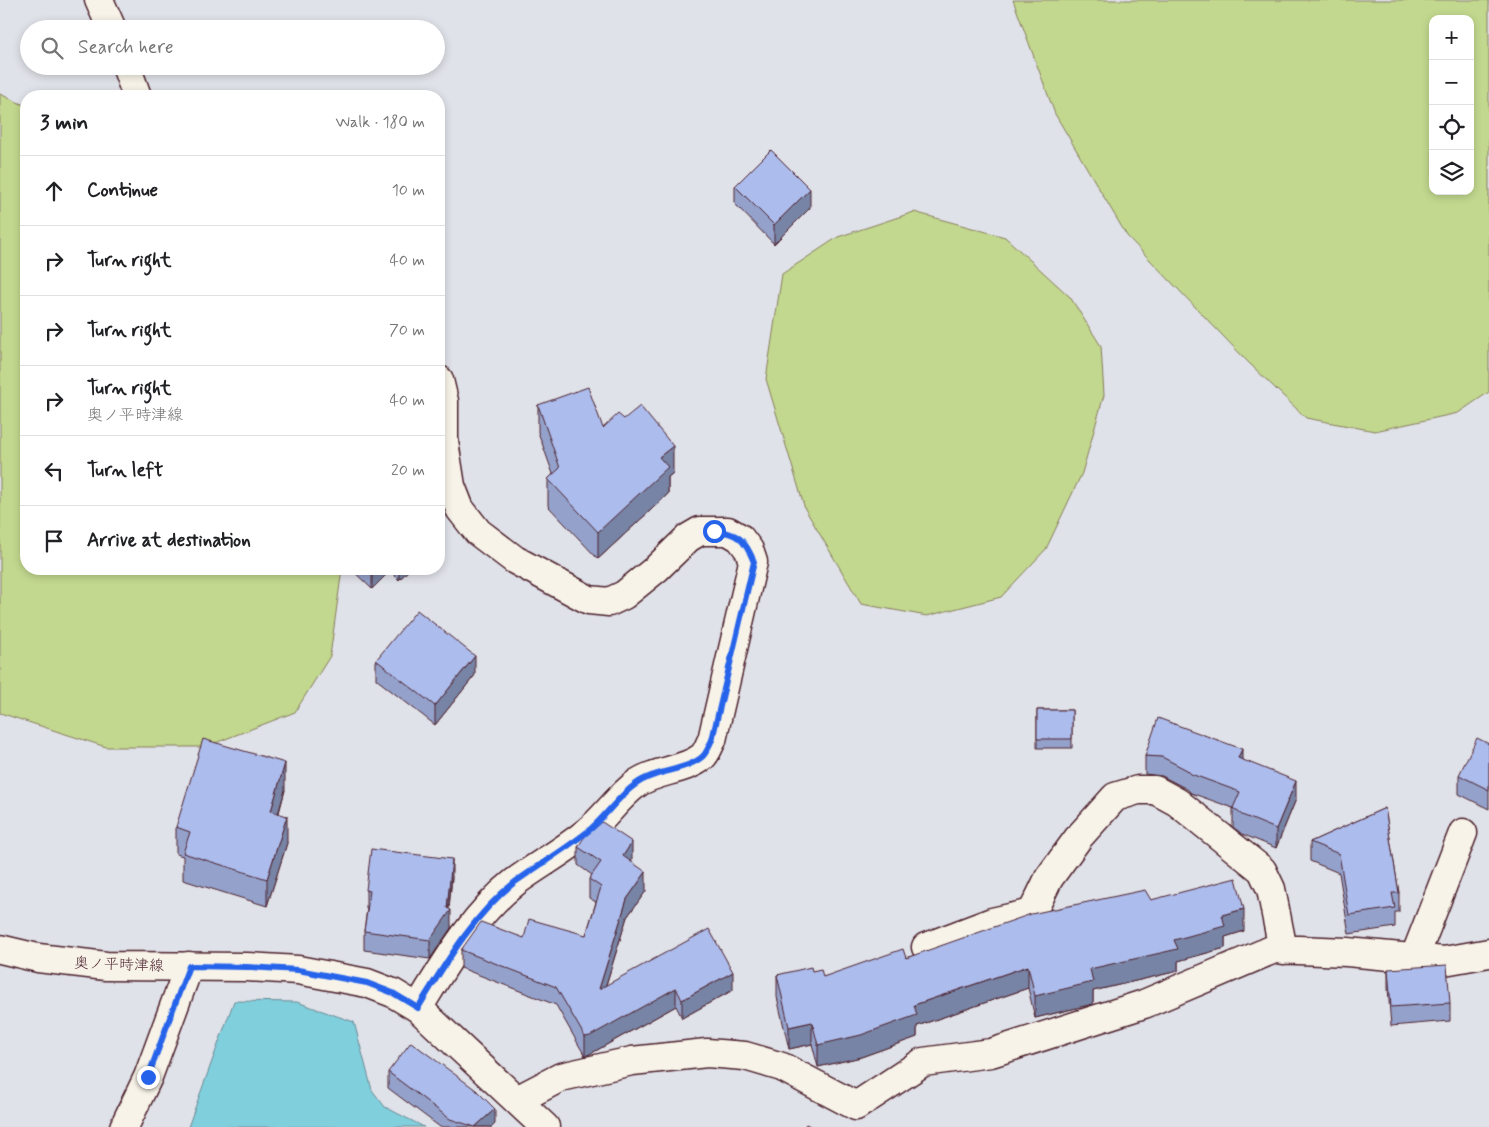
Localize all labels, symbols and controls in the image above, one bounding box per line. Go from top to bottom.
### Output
map controls [1429,15,1474,195]
button: + [1429,15,1474,60]
search box [20,20,445,75]
icon: search [38,34,66,62]
text: Search here [78,35,174,60]
button: − [1429,60,1474,105]
button: locate [1429,105,1474,150]
text: 3 min [40,109,88,137]
text: Walk · 180 m [336,112,425,133]
button: layers [1429,150,1474,195]
icon: ahead [40,177,68,205]
text: Continue [87,178,158,203]
text: 10 m [392,180,425,201]
icon: right [40,247,68,275]
text: Turn right [87,248,171,273]
text: 40 m [389,250,425,271]
icon: right [40,317,68,345]
text: Turn right [87,318,171,343]
text: 70 m [389,320,425,341]
text: Turn right [87,376,171,401]
icon: right [40,387,68,415]
text: 40 m [389,390,425,411]
text: 奥ノ平時津線 [87,405,183,426]
icon: left [40,457,68,485]
text: Turn left [87,458,163,483]
text: 20 m [391,460,425,481]
route start [703,520,726,543]
icon: arrive [40,527,68,555]
text: Arrive at destination [87,528,251,553]
street label: 奥ノ平時津線 [74,953,164,977]
route end [137,1066,160,1089]

